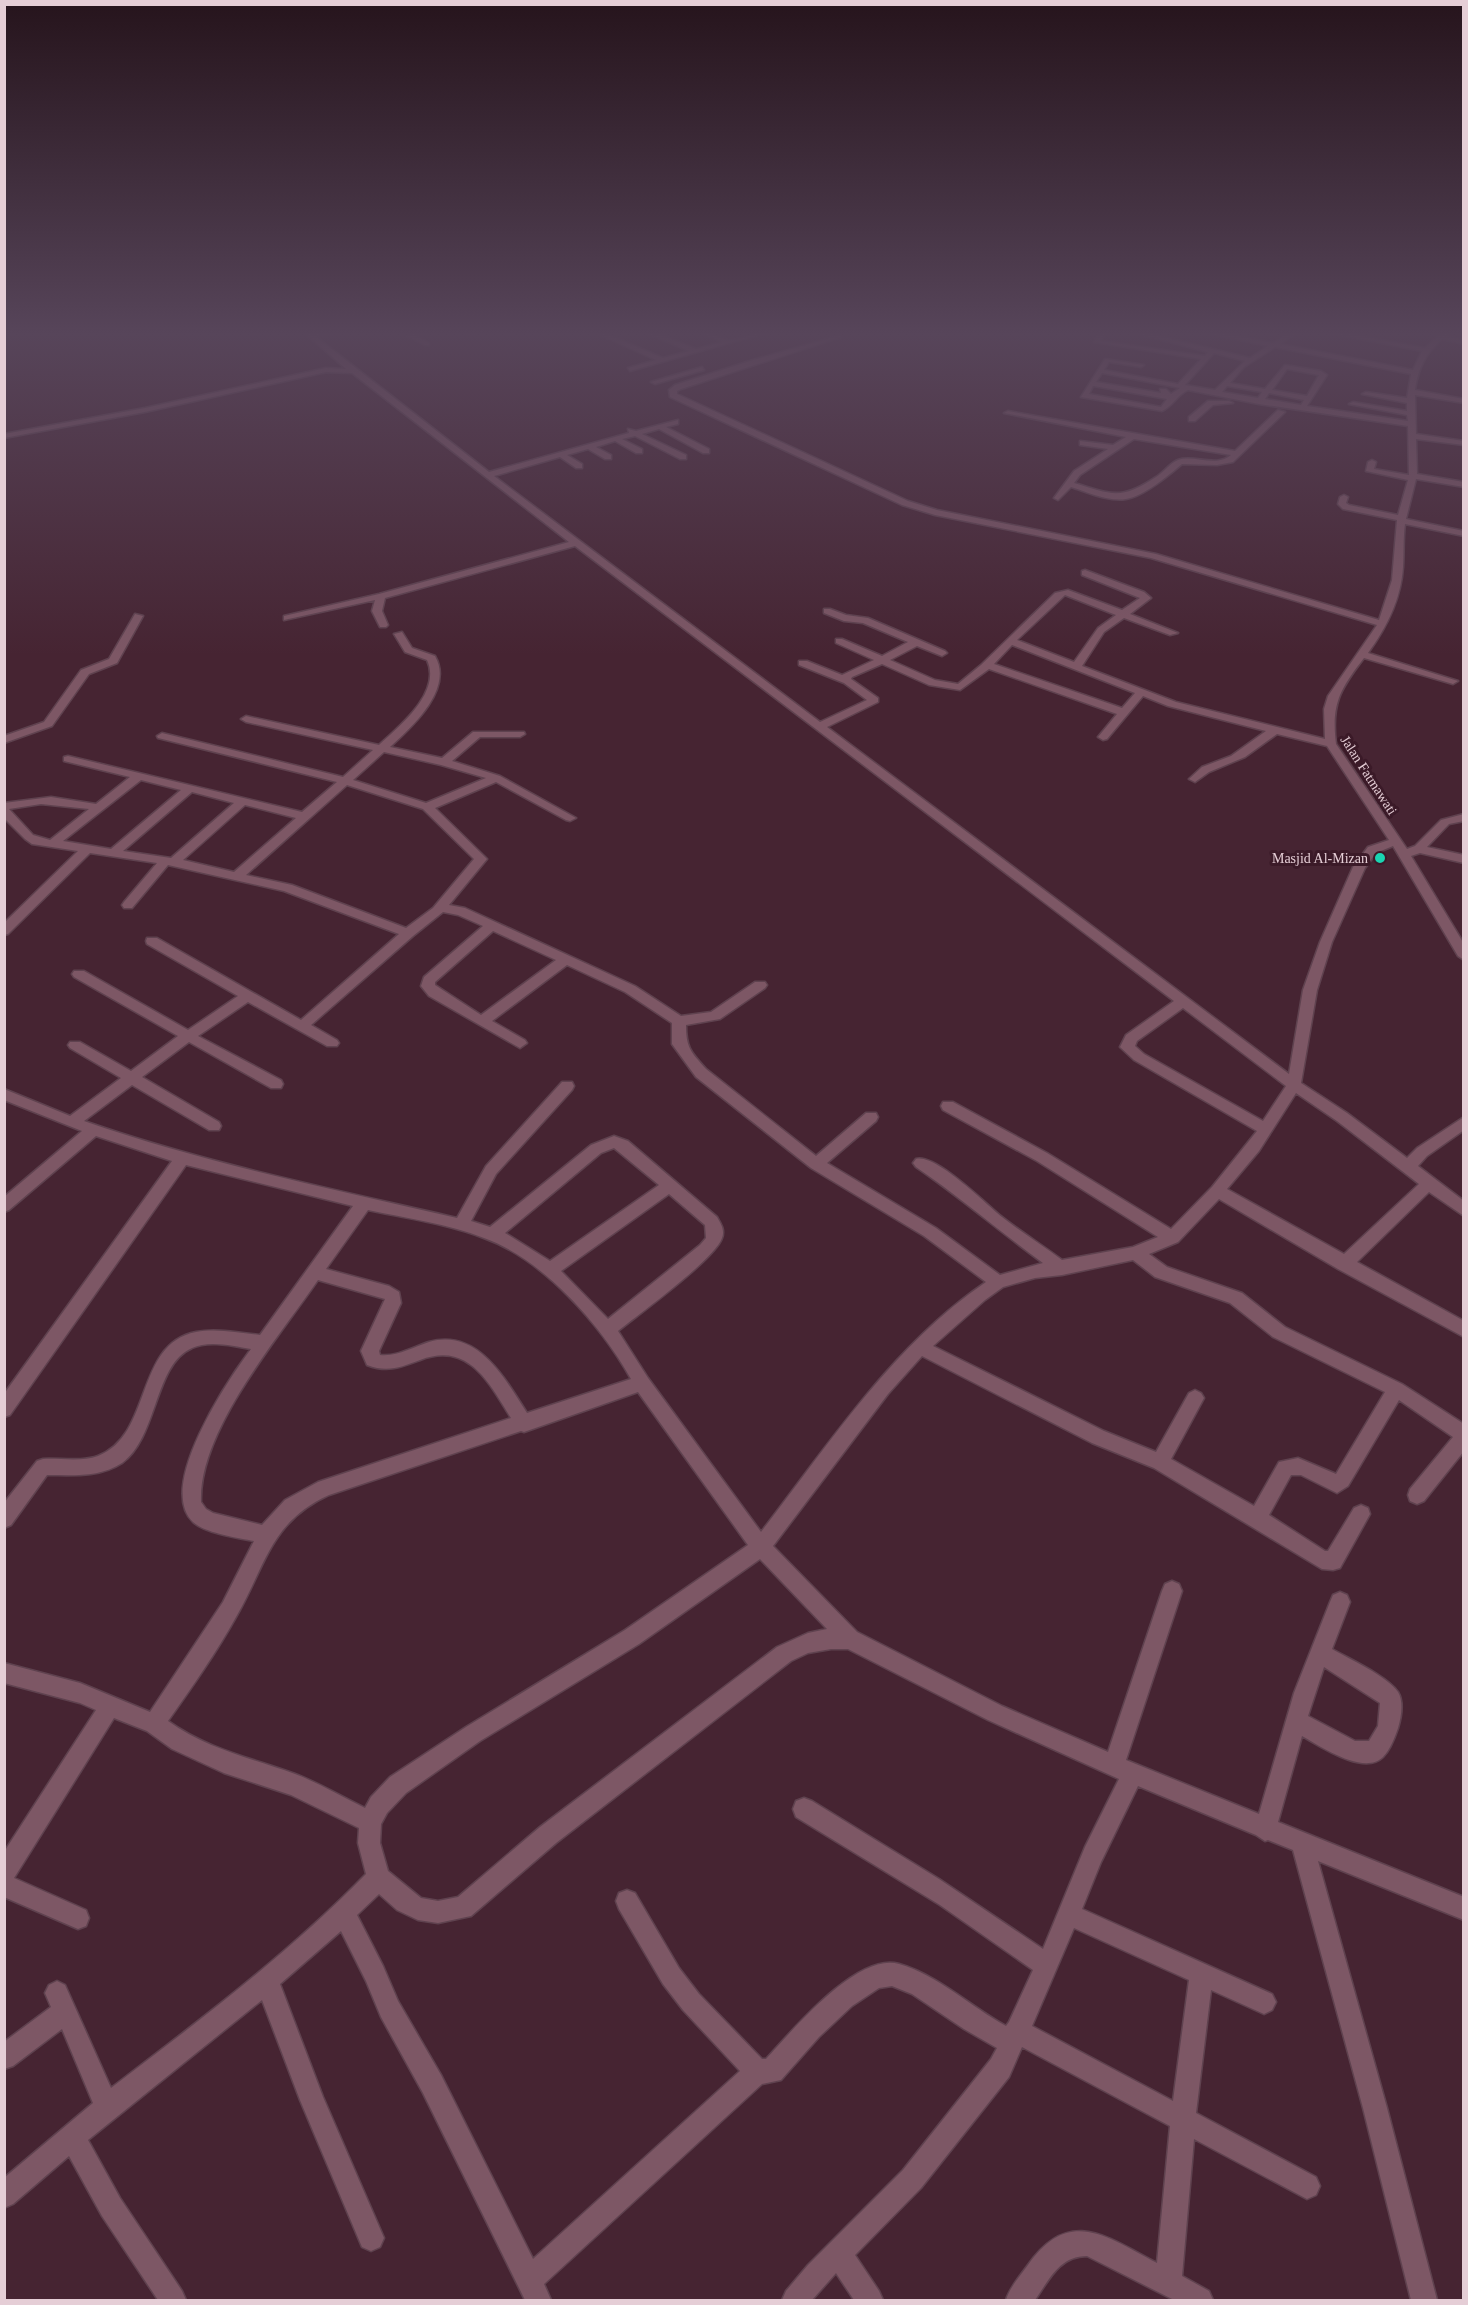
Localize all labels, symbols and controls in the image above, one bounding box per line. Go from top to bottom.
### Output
street label: Jalan Fatmawati [1337,733,1400,818]
place label: Masjid Al-Mizan [1272,851,1368,866]
marker: Masjid Al-Mizan [1373,851,1387,865]

